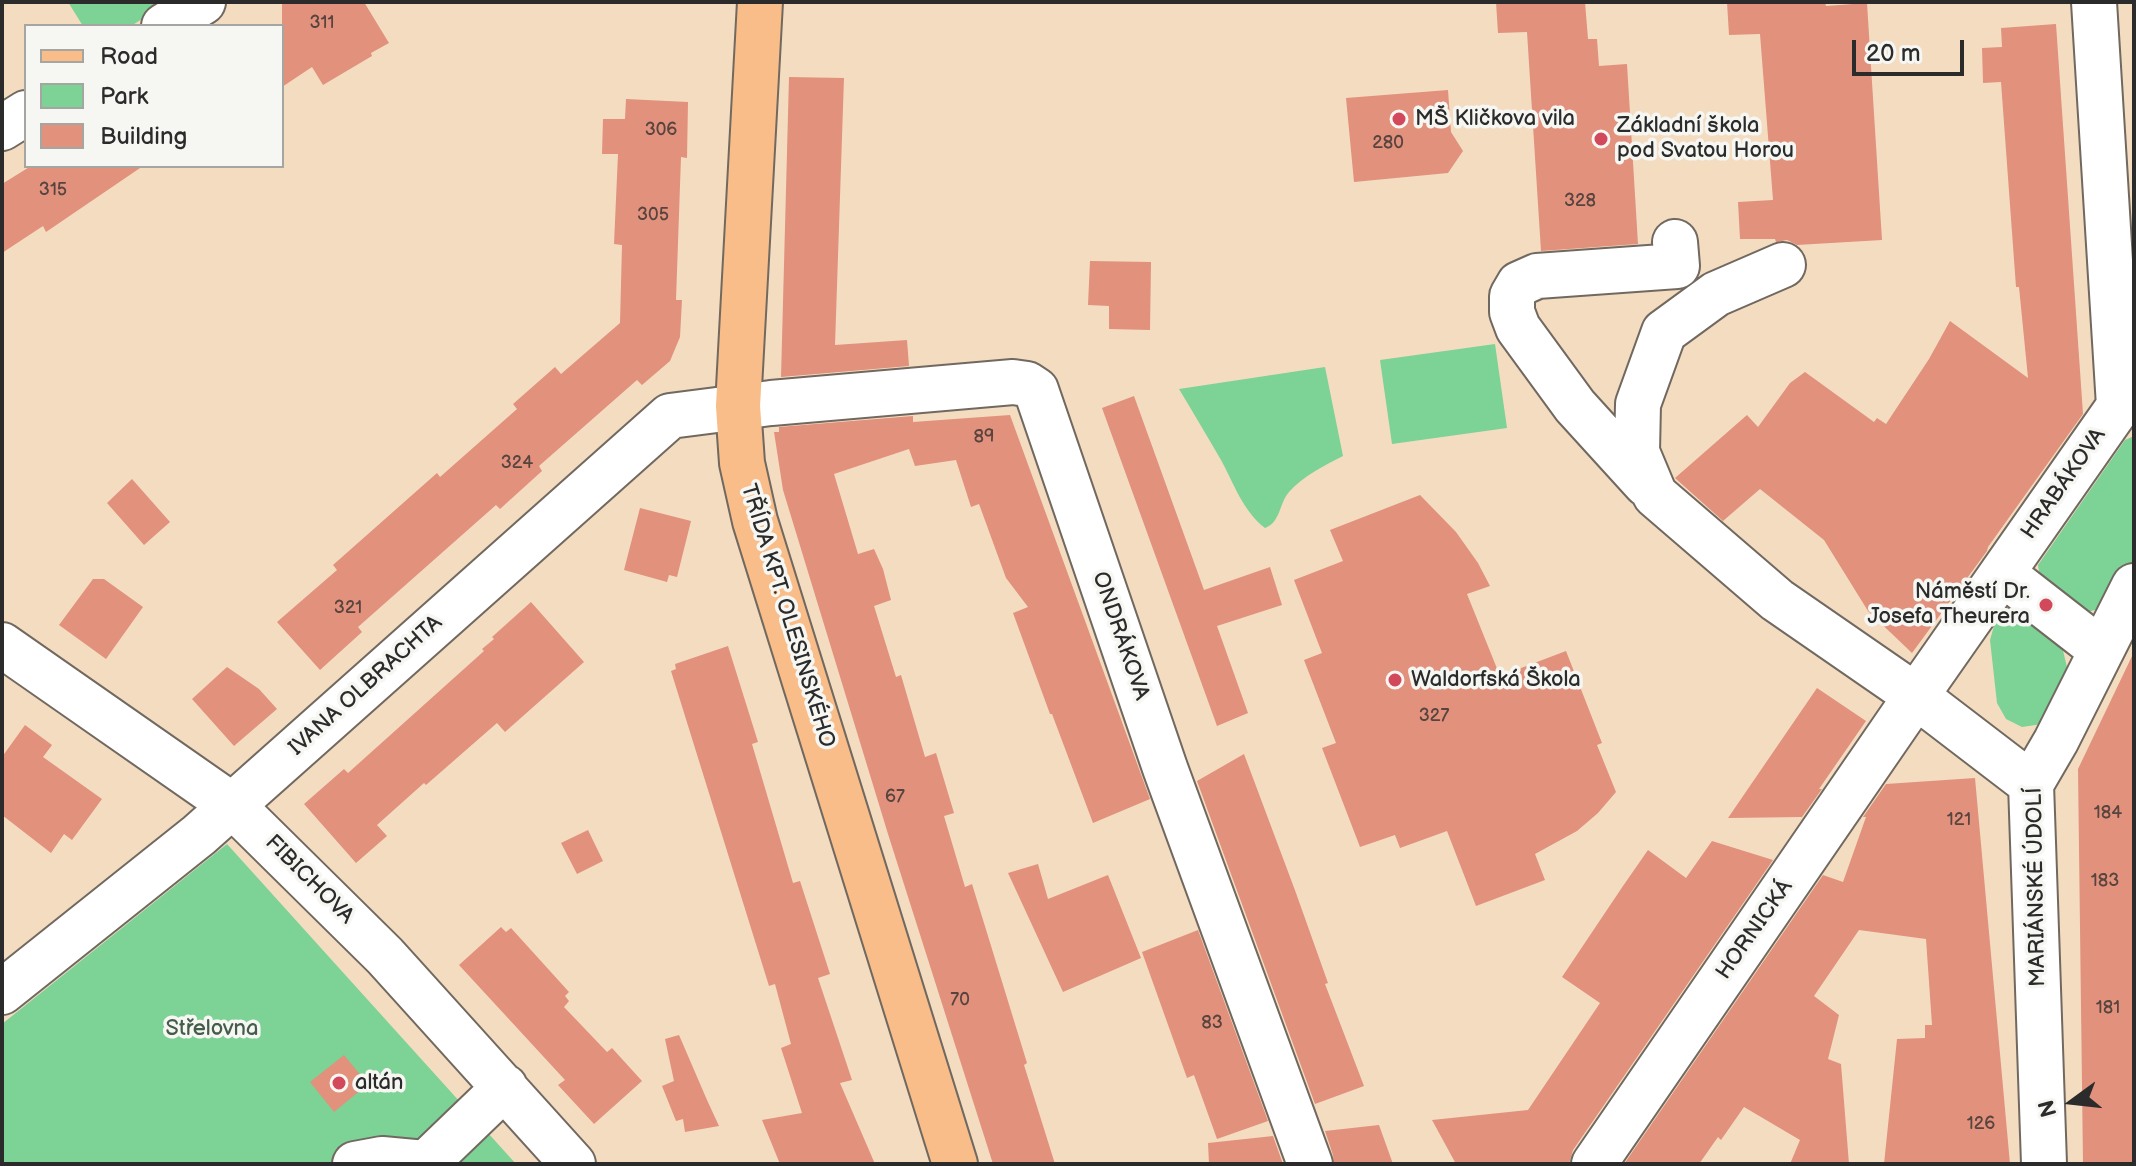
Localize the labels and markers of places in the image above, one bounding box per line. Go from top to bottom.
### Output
place label: MŠ Kličkova vila [1415,106,1575,132]
marker: MŠ Kličkova vila [1390,110,1408,128]
place label: Základní škola pod Svatou Horou [1617,113,1794,164]
marker: Základní škola pod Svatou Horou [1592,130,1610,148]
place label: Náměstí Dr. Josefa Theurera [1868,579,2030,630]
marker: Náměstí Dr. Josefa Theurera [2037,596,2055,614]
place label: Waldorfská Škola [1411,667,1581,693]
marker: Waldorfská Škola [1386,671,1404,689]
place label: altán [355,1070,403,1096]
marker: altán [330,1074,348,1092]

